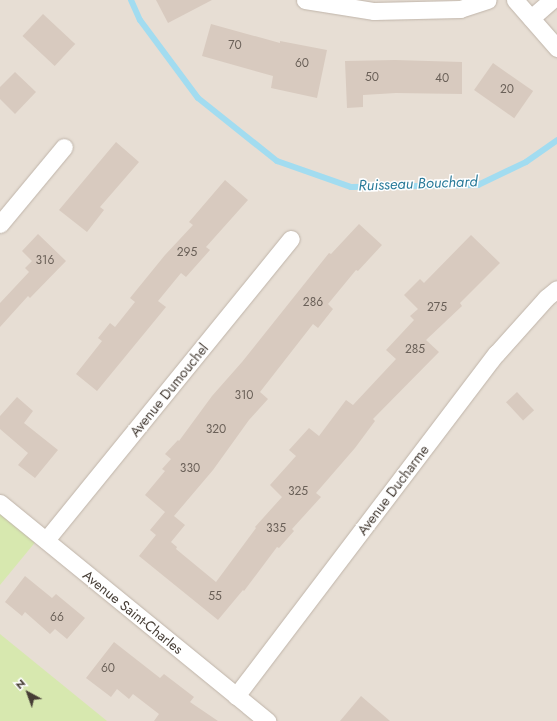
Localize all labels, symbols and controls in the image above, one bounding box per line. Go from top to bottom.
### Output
house number: 70 [228,39,242,53]
house number: 60 [295,57,309,71]
house number: 50 [365,71,379,85]
house number: 40 [435,72,449,86]
house number: 20 [500,83,514,97]
water label: Ruisseau Bouchard [358,173,478,195]
house number: 295 [177,246,197,260]
house number: 316 [36,254,54,268]
house number: 286 [303,296,323,310]
house number: 275 [427,301,447,315]
street label: Avenue Dumouchel [126,340,212,440]
house number: 285 [405,343,425,357]
house number: 310 [234,389,254,403]
house number: 320 [206,423,226,437]
street label: Avenue Ducharme [354,442,432,538]
house number: 330 [180,462,200,476]
house number: 325 [288,485,308,499]
house number: 335 [266,522,286,536]
street label: Avenue Saint-Charles [80,566,186,658]
house number: 55 [208,590,222,604]
house number: 66 [50,611,64,625]
house number: 60 [101,662,115,676]
north arrow [8,673,48,713]
text: N [12,675,29,693]

